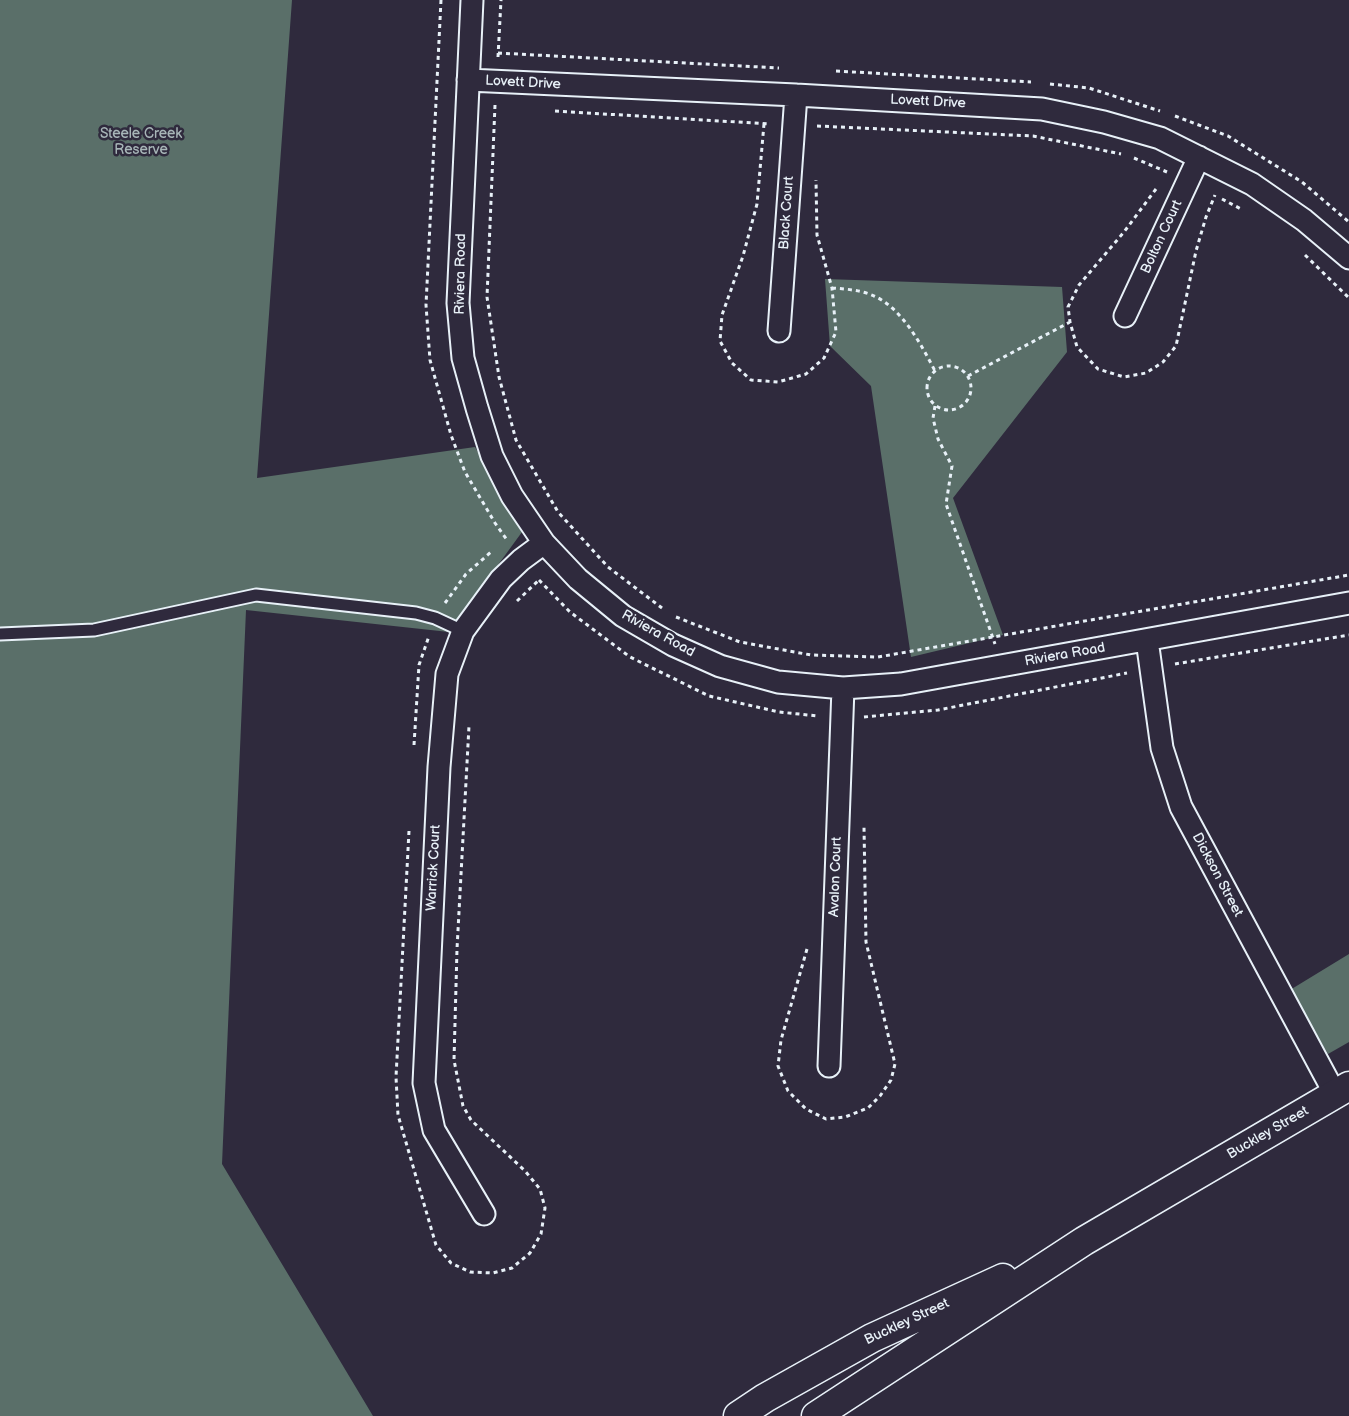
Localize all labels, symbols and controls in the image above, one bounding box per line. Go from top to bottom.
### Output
street label: Lovett Drive [485,73,561,93]
street label: Lovett Drive [890,92,966,112]
park label: Steele Creek Reserve [100,126,182,158]
street label: Black Court [776,176,798,250]
street label: Bolton Court [1138,198,1186,276]
street label: Riviera Road [452,233,470,315]
street label: Riviera Road [618,607,698,661]
street label: Riviera Road [1023,640,1107,670]
street label: Warrick Court [423,824,445,912]
street label: Dickson Street [1188,830,1246,920]
street label: Avalon Court [826,837,846,917]
street label: Buckley Street [1224,1103,1312,1163]
street label: Buckley Street [862,1295,952,1349]

